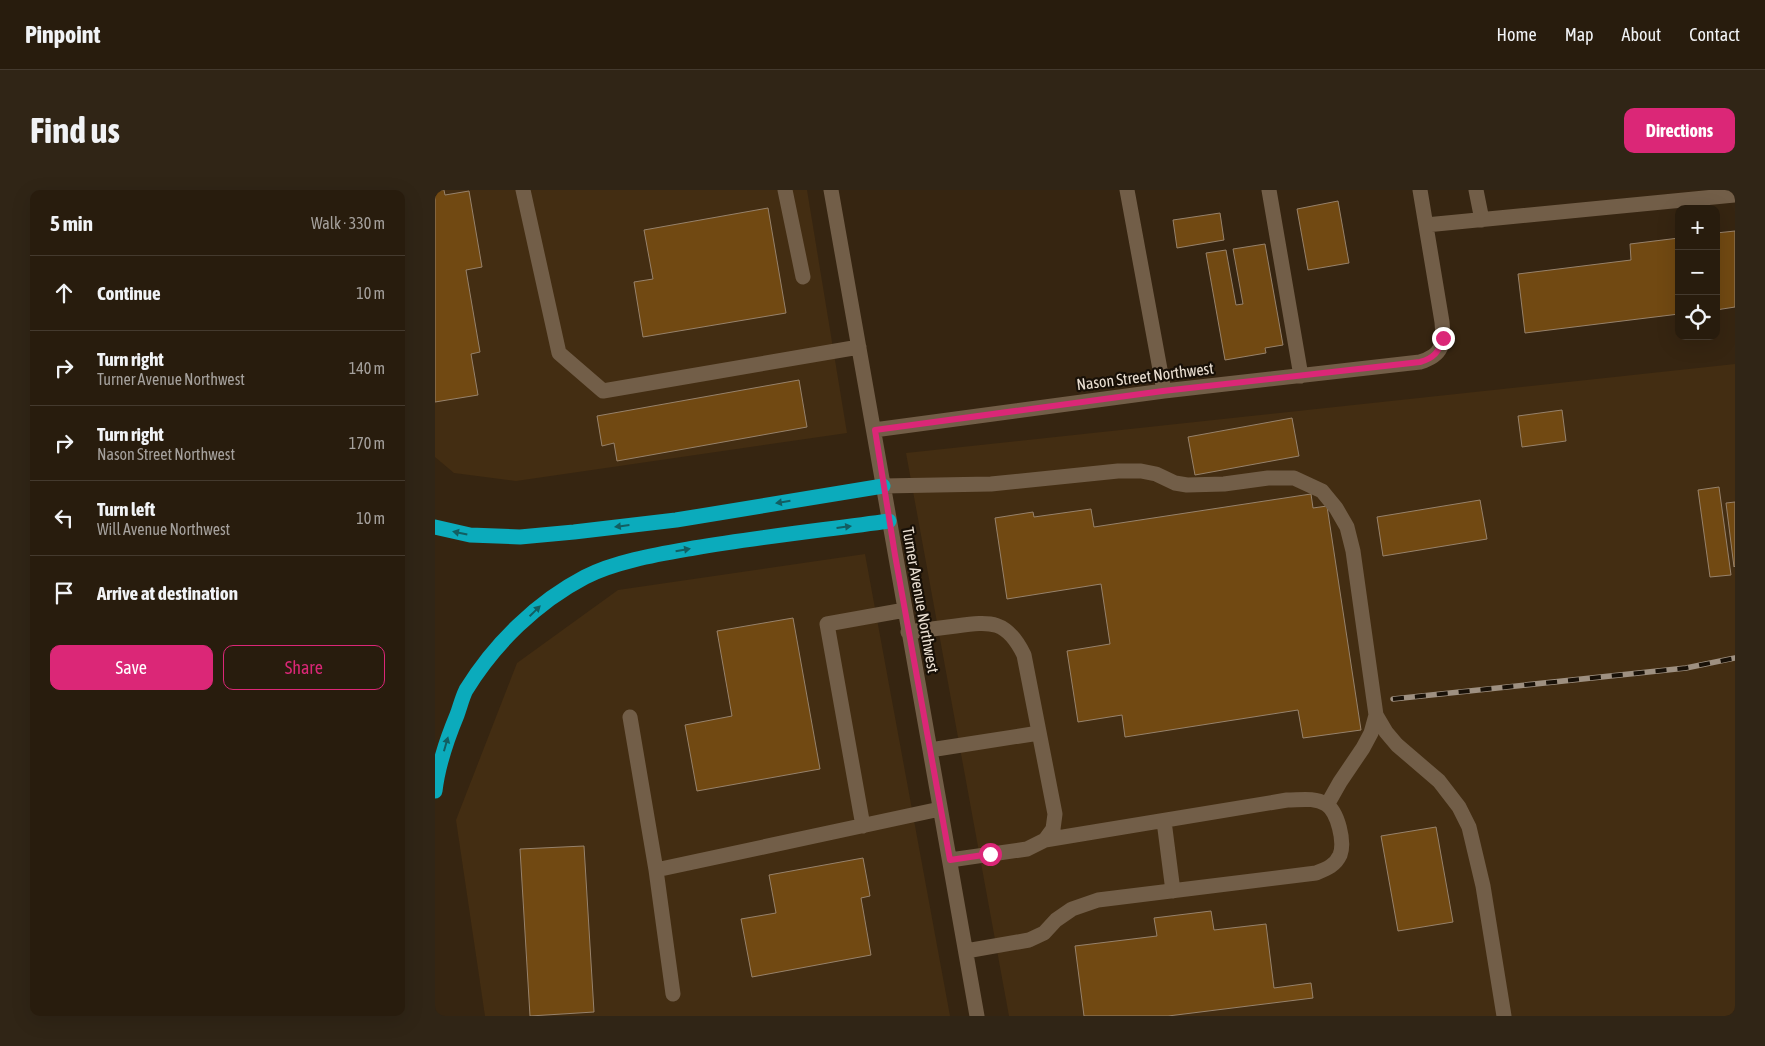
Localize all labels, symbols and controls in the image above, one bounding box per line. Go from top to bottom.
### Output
text: Pinpoint [25,21,100,48]
text: Home [1497,24,1537,45]
text: Map [1565,24,1594,45]
text: About [1622,24,1661,45]
text: Contact [1689,24,1740,45]
button: Directions [1624,108,1735,153]
text: Find us [30,110,120,150]
map controls [1675,205,1720,340]
button: + [1675,205,1720,250]
text: 5 min [50,211,93,235]
text: Walk · 330 m [311,214,385,232]
button: − [1675,250,1720,295]
icon: ahead [50,279,78,307]
text: Continue [97,282,161,304]
text: 10 m [356,284,385,302]
button: locate [1675,295,1720,340]
route end [1432,327,1455,350]
text: Turn right [97,348,164,370]
icon: right [50,354,78,382]
text: 140 m [349,359,385,377]
street label: Nason Street Northwest [1075,359,1215,393]
text: Turner Avenue Northwest [97,370,245,388]
text: Turn right [97,423,164,445]
icon: right [50,429,78,457]
text: 170 m [349,434,385,452]
text: Nason Street Northwest [97,445,235,463]
text: Turn left [97,498,155,520]
one-way arrow [774,499,790,507]
icon: left [50,504,78,532]
text: 10 m [356,509,385,527]
text: Will Avenue Northwest [97,520,230,538]
one-way arrow [614,522,630,530]
one-way arrow [836,523,852,531]
street label: Turner Avenue Northwest [899,526,943,675]
one-way arrow [452,528,468,536]
one-way arrow [675,545,691,553]
icon: arrive [50,579,78,607]
text: Arrive at destination [97,582,238,604]
one-way arrow [529,605,541,617]
button: Save [50,645,213,690]
button: Share [223,645,385,690]
one-way arrow [443,736,451,751]
route start [979,843,1002,866]

